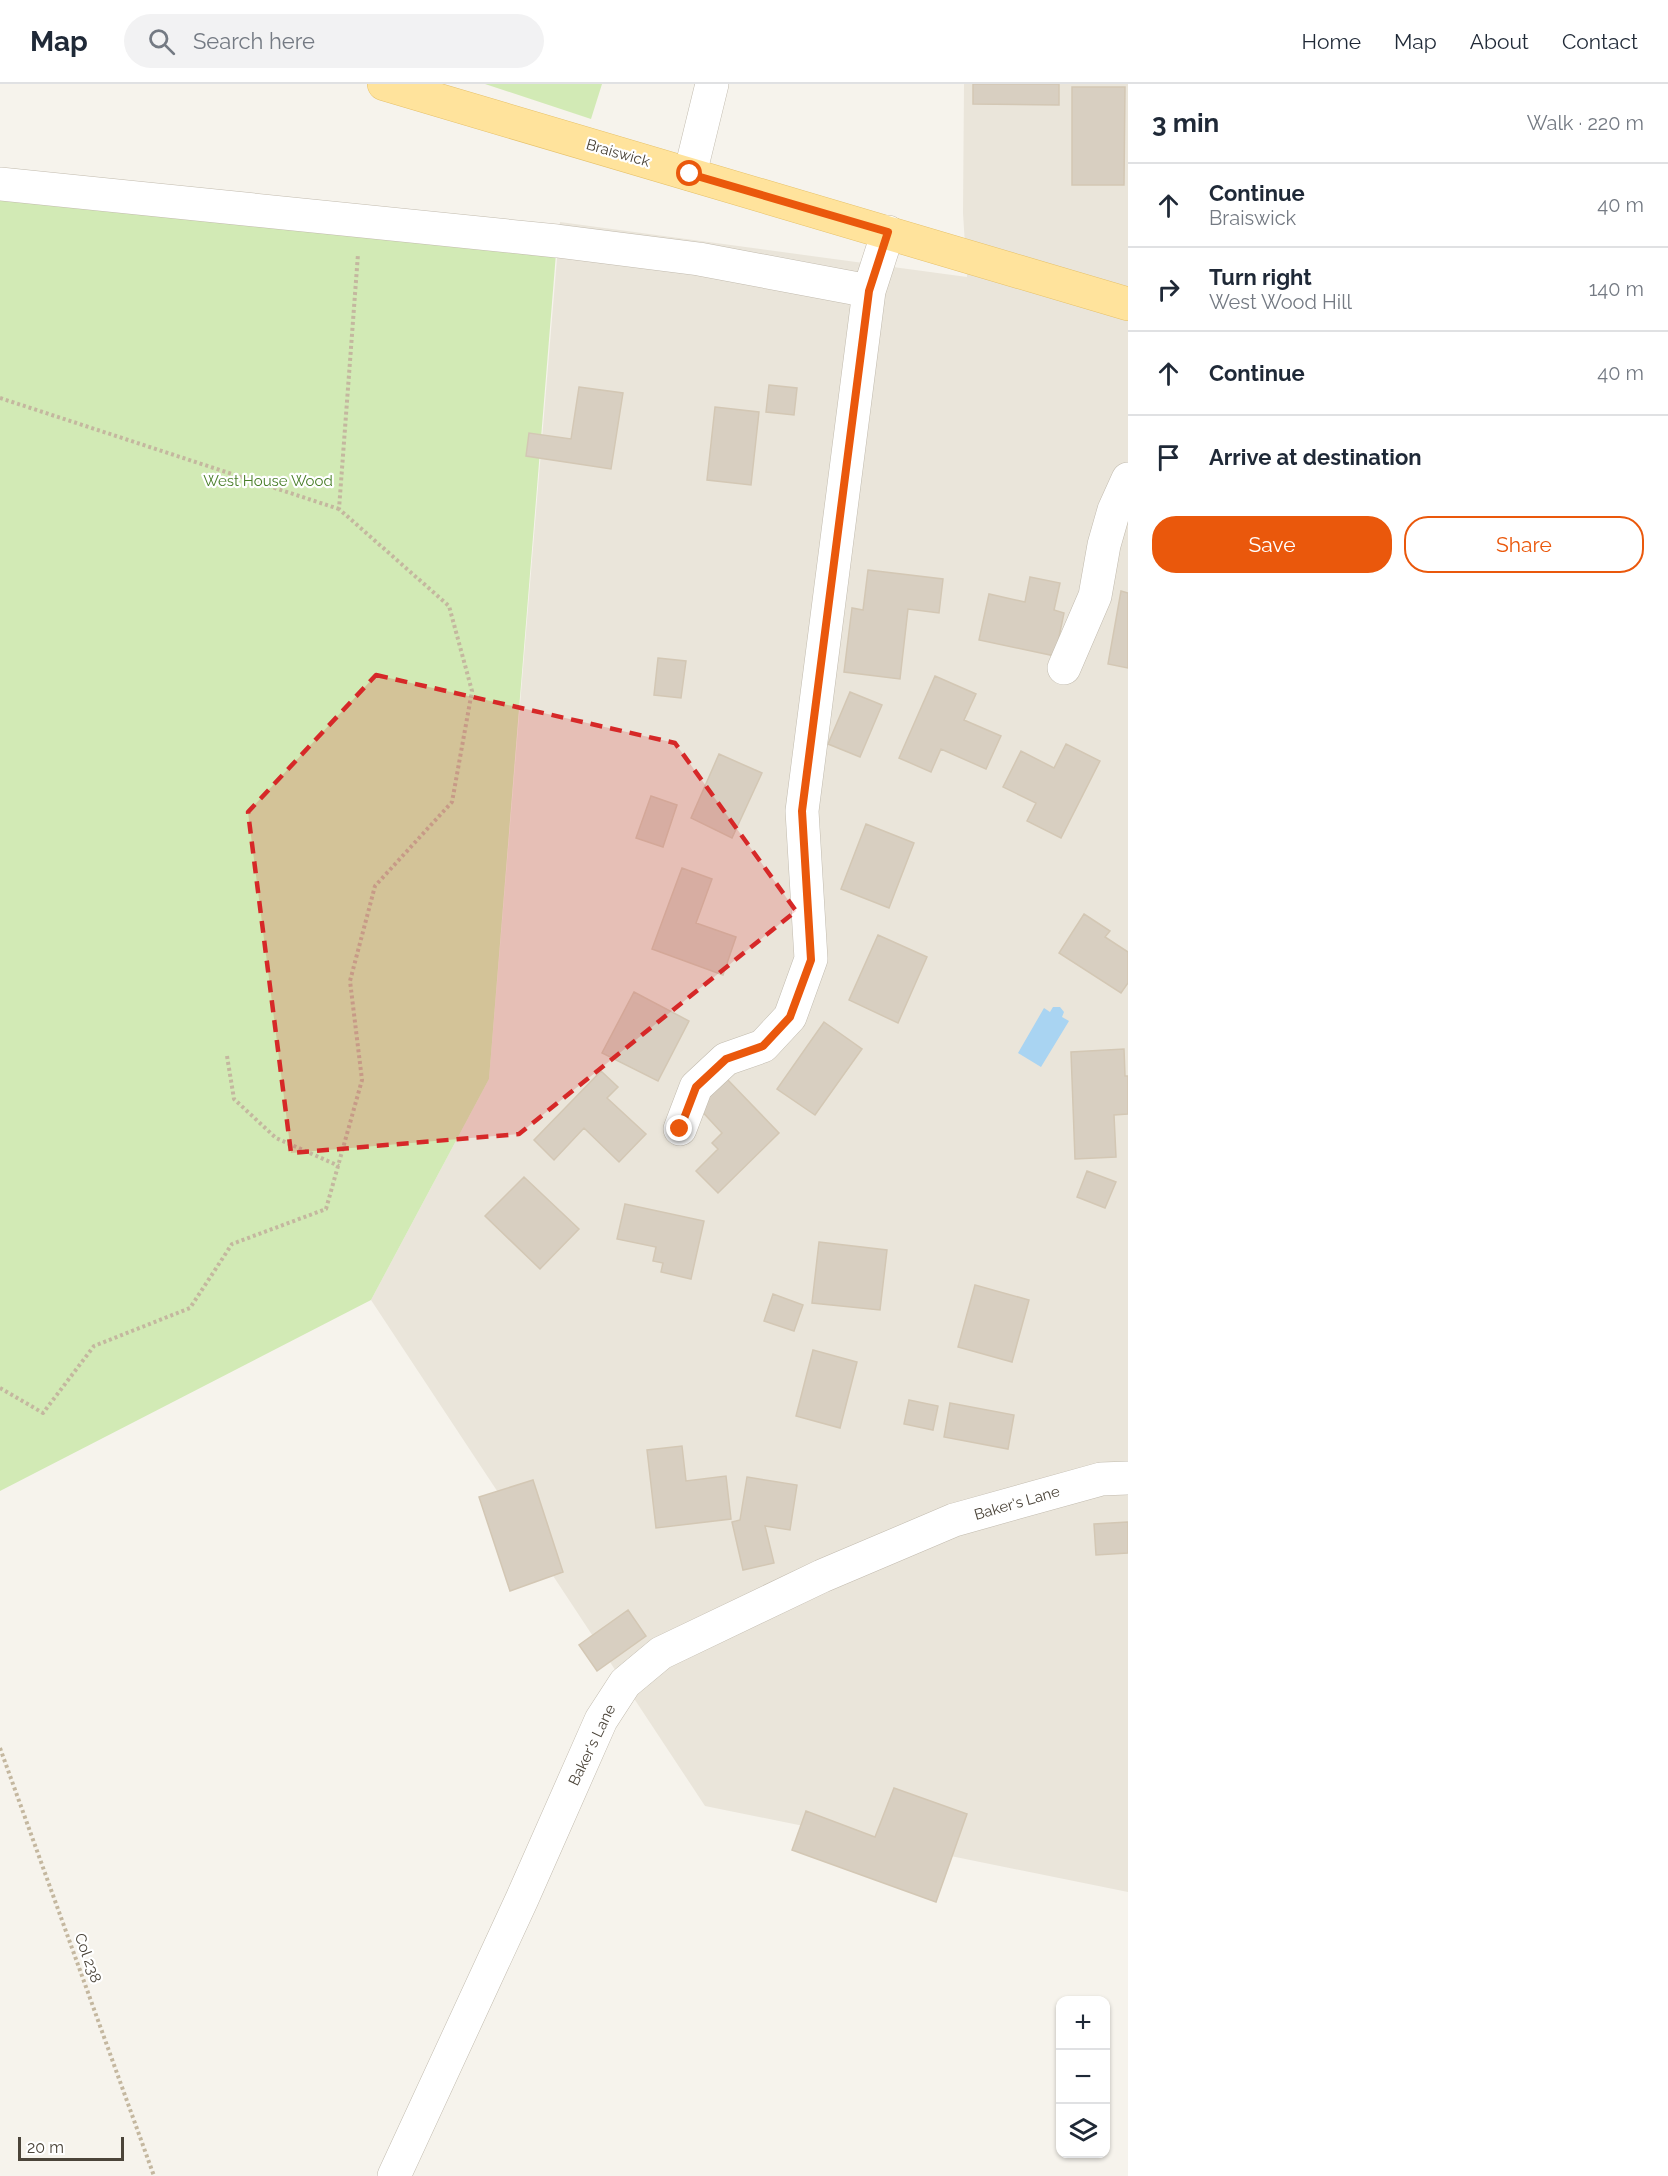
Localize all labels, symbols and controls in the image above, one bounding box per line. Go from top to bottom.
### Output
search box [124,14,544,68]
text: Map [30,25,88,58]
icon: search [145,25,178,58]
text: Search here [193,28,315,54]
text: Home [1302,29,1361,54]
text: Map [1394,29,1437,54]
text: About [1470,29,1529,54]
text: Contact [1562,29,1638,54]
text: 3 min [1152,108,1219,138]
text: Walk · 220 m [1527,111,1644,135]
street label: Braiswick [584,135,652,171]
route start [676,160,702,186]
text: Continue [1209,180,1305,206]
icon: ahead [1152,189,1185,222]
text: 40 m [1597,193,1644,217]
text: Braiswick [1209,206,1296,230]
text: Turn right [1209,264,1312,290]
icon: right [1152,273,1185,306]
text: 140 m [1589,277,1644,301]
text: West Wood Hill [1209,290,1352,314]
icon: ahead [1152,357,1185,390]
text: Continue [1209,360,1305,386]
text: 40 m [1597,361,1644,385]
icon: arrive [1152,441,1185,474]
text: Arrive at destination [1209,444,1422,470]
park label: West House Wood [203,472,333,490]
button: Save [1152,516,1392,573]
button: Share [1404,516,1644,573]
route end [666,1115,692,1141]
street label: Baker's Lane [972,1482,1062,1524]
street label: Baker's Lane [565,1701,619,1789]
street label: Col 238 [71,1931,105,1985]
map controls [1056,1996,1110,2158]
button: + [1056,1996,1110,2050]
button: − [1056,2050,1110,2104]
button: layers [1056,2104,1110,2158]
scale bar [18,2134,124,2162]
text: 20 m [27,2138,64,2157]

